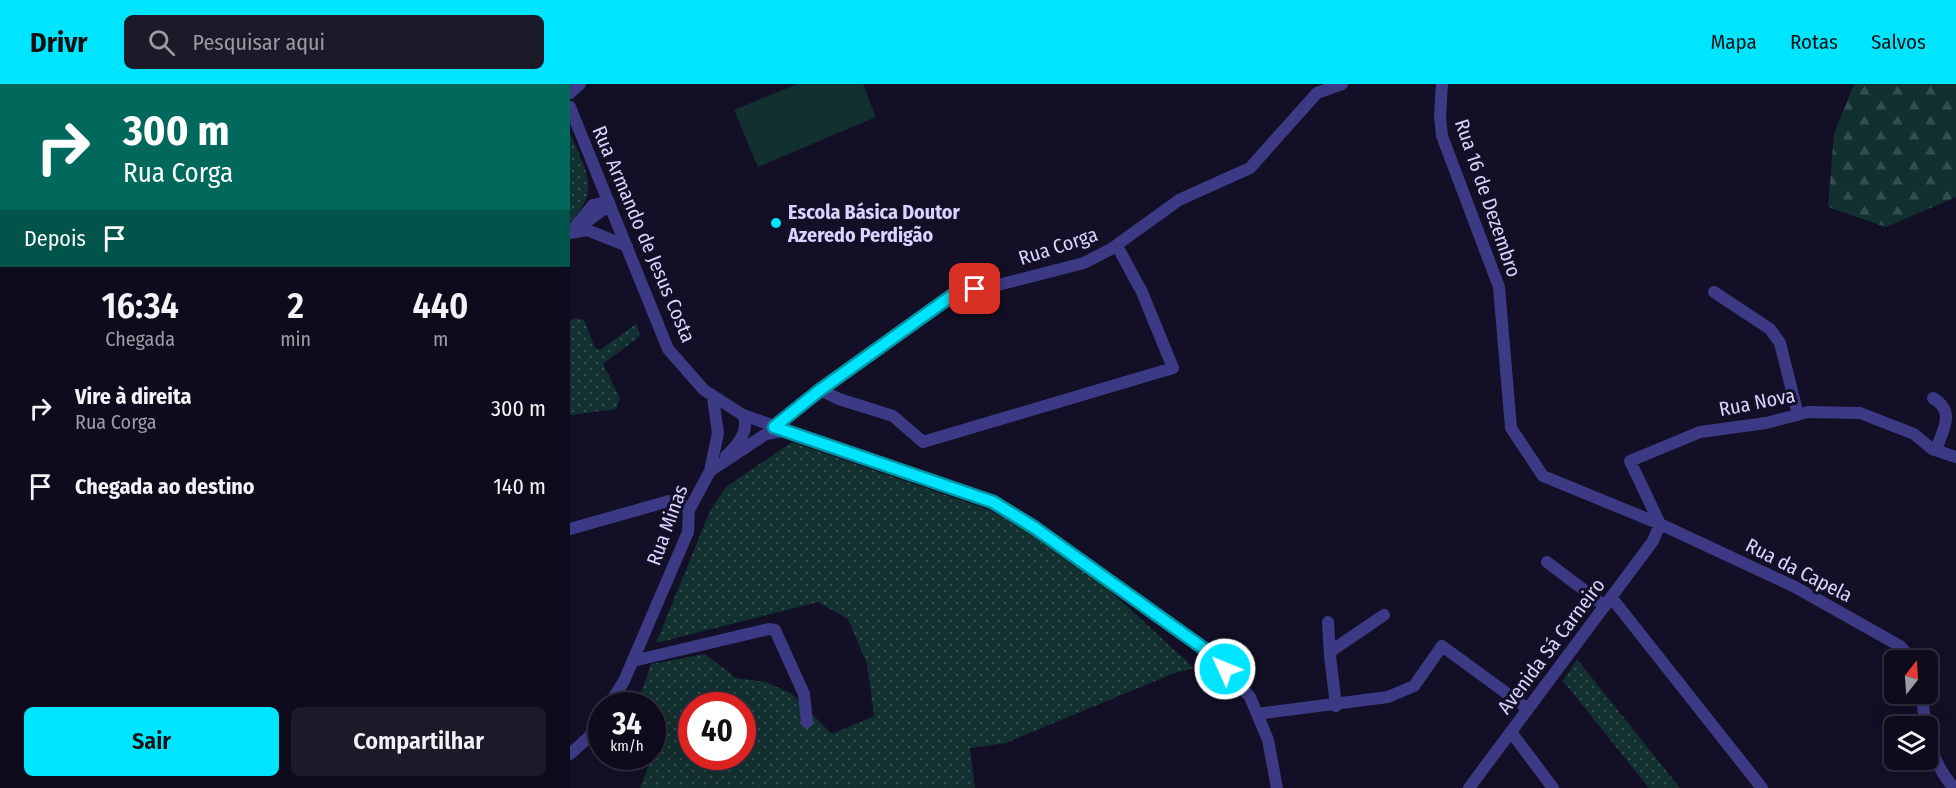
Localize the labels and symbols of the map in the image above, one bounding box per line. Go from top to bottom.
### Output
street label: Rua 16 de Dezembro [1450,116,1526,280]
street label: Rua Armando de Jesus Costa [587,122,701,346]
place label: Escola Básica Doutor Azeredo Perdigão [787,200,960,247]
marker: Escola Básica Doutor Azeredo Perdigão [769,216,783,230]
street label: Rua Corga [1015,222,1101,270]
pin [949,263,1000,314]
street label: Rua Nova [1717,383,1797,421]
street label: Rua Minas [641,481,693,569]
street label: Rua da Capela [1742,533,1856,607]
street label: Avenida Sá Carneiro [1492,573,1610,719]
position arrow [1193,637,1257,701]
north arrow [1884,650,1938,704]
speed limit sign: 40 [678,692,756,770]

